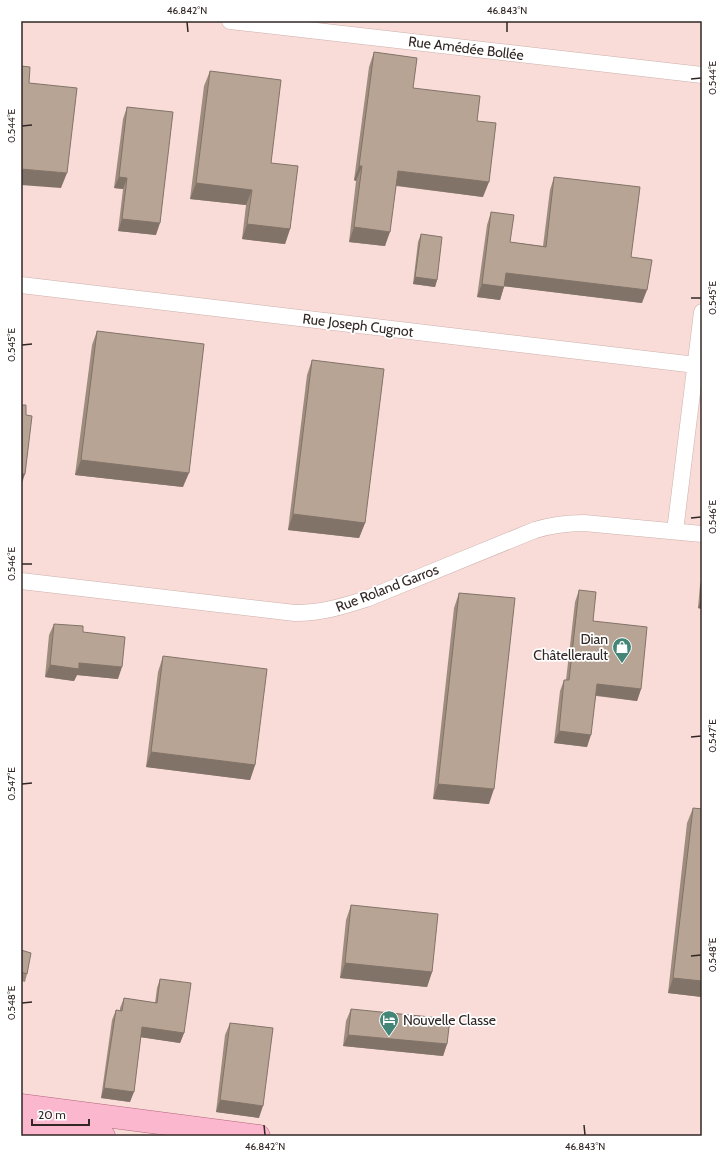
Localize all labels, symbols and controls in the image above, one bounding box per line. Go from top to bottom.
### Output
text: 46.842°N [167,4,207,17]
text: 46.843°N [487,4,527,17]
street label: Rue Amédée Bollée [407,32,525,64]
text: 0.544°E [706,60,719,95]
text: 0.544°E [5,108,18,143]
text: 0.545°E [706,281,719,315]
street label: Rue Joseph Cugnot [302,309,415,341]
text: 0.545°E [5,328,18,362]
text: 0.546°E [706,499,719,534]
text: 0.546°E [5,546,18,581]
street label: Rue Roland Garros [333,560,441,616]
place label: Dian Châtellerault [533,630,608,664]
shop icon: Dian Châtellerault [611,636,633,664]
text: 0.547°E [706,719,719,753]
text: 0.547°E [5,767,18,801]
text: 0.548°E [706,937,719,972]
text: 0.548°E [5,985,18,1020]
hotel icon: Nouvelle Classe [378,1009,400,1037]
place label: Nouvelle Classe [403,1011,496,1029]
scale bar [32,1101,89,1127]
text: 20 m [38,1107,66,1122]
text: 46.842°N [245,1140,285,1153]
text: 46.843°N [565,1140,605,1153]

